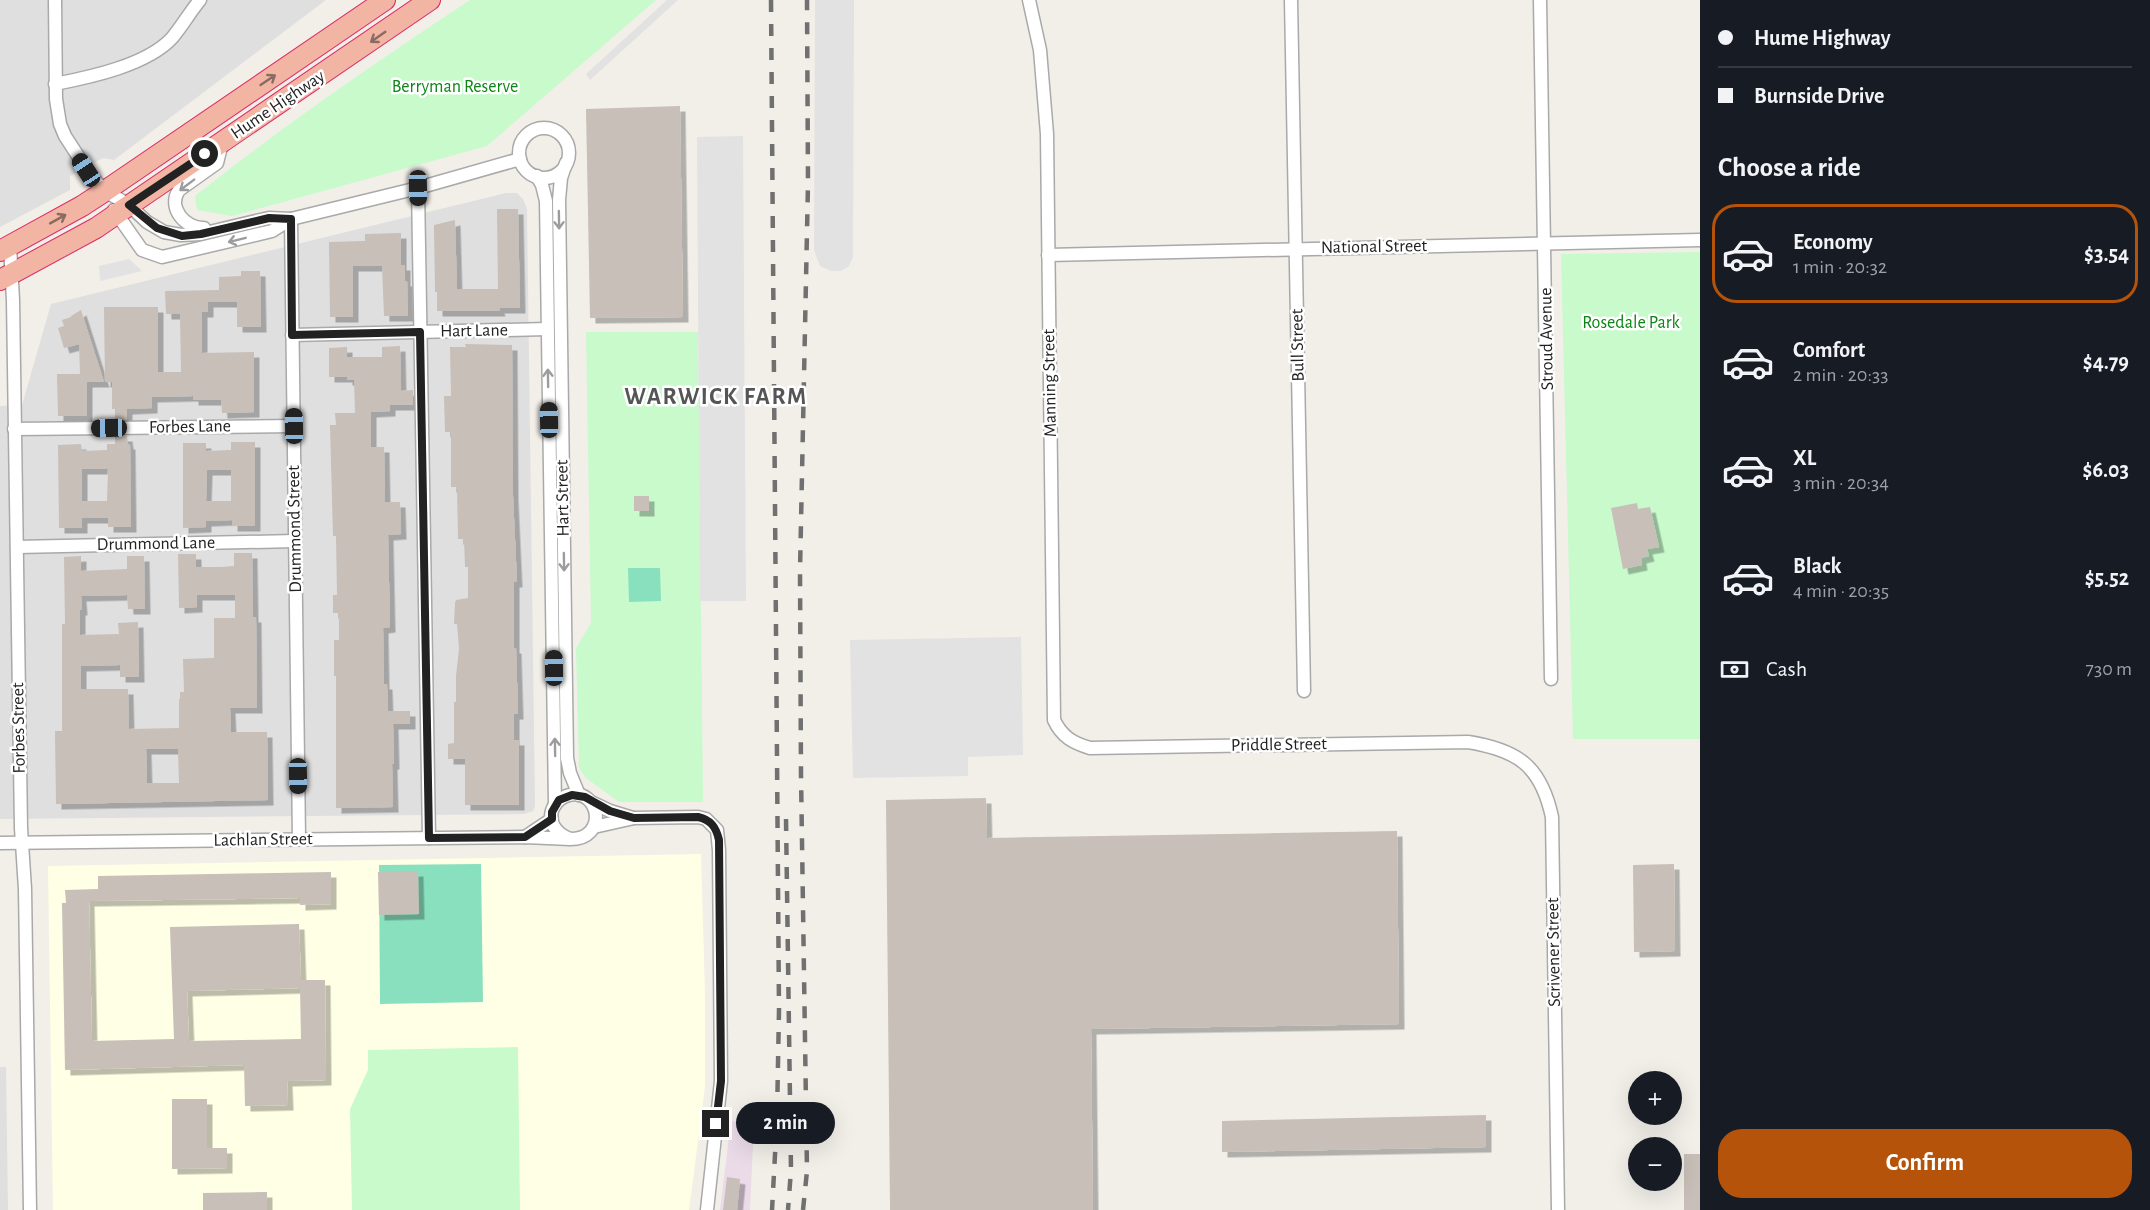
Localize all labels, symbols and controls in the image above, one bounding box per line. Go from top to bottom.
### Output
text: Hume Highway [1754,27,1891,49]
one-way arrow [370,31,386,43]
street label: Hume Highway [228,67,328,143]
one-way arrow [260,74,276,86]
park label: Berryman Reserve [392,78,518,96]
text: Burnside Drive [1754,85,1884,107]
route start [191,140,218,167]
car [69,150,103,190]
text: Choose a ride [1718,154,1861,181]
car [409,170,427,206]
one-way arrow [179,179,195,191]
one-way arrow [553,210,565,230]
one-way arrow [49,213,66,225]
icon: car [1721,227,1775,281]
text: Economy [1793,231,1873,253]
one-way arrow [228,234,247,246]
street label: National Street [1321,237,1428,257]
text: $3.54 [2084,243,2129,265]
text: 1 min · 20:32 [1793,257,1887,277]
street label: Stroud Avenue [1537,287,1557,391]
street label: Bull Street [1288,308,1308,382]
park label: Rosedale Park [1582,314,1681,332]
street label: Hart Lane [440,321,508,341]
street label: Manning Street [1040,328,1060,437]
icon: car [1721,335,1775,389]
text: Comfort [1793,339,1865,361]
text: $4.79 [2083,351,2129,373]
text: 2 min · 20:33 [1793,365,1888,385]
one-way arrow [542,368,554,388]
district label: WARWICK FARM [624,385,808,409]
car [540,402,558,438]
car [285,408,303,444]
street label: Forbes Lane [149,417,231,437]
car [91,419,127,437]
icon: car [1721,443,1775,497]
text: XL [1793,447,1816,469]
street label: Hart Street [553,459,573,537]
text: $6.03 [2082,459,2129,481]
street label: Drummond Street [285,465,305,593]
text: 3 min · 20:34 [1793,473,1889,493]
street label: Drummond Lane [97,534,215,554]
icon: car [1721,551,1775,605]
one-way arrow [558,552,570,572]
text: Black [1793,555,1841,577]
text: $5.52 [2085,567,2129,589]
text: 4 min · 20:35 [1793,581,1889,601]
car [545,650,563,686]
icon: cash [1718,653,1751,686]
text: Cash [1766,658,1807,680]
text: 730 m [2086,659,2132,679]
street label: Forbes Street [9,682,29,774]
street label: Priddle Street [1231,735,1327,755]
one-way arrow [549,737,561,757]
car [289,758,307,794]
street label: Lachlan Street [213,830,313,850]
street label: Scrivener Street [1544,897,1564,1007]
map controls [1628,1071,1682,1191]
button: + [1628,1071,1682,1125]
callout: 2 min [737,1103,836,1145]
route end [702,1110,729,1137]
text: 2 min [763,1113,808,1133]
button: Confirm [1718,1129,2132,1198]
button: − [1628,1137,1682,1191]

